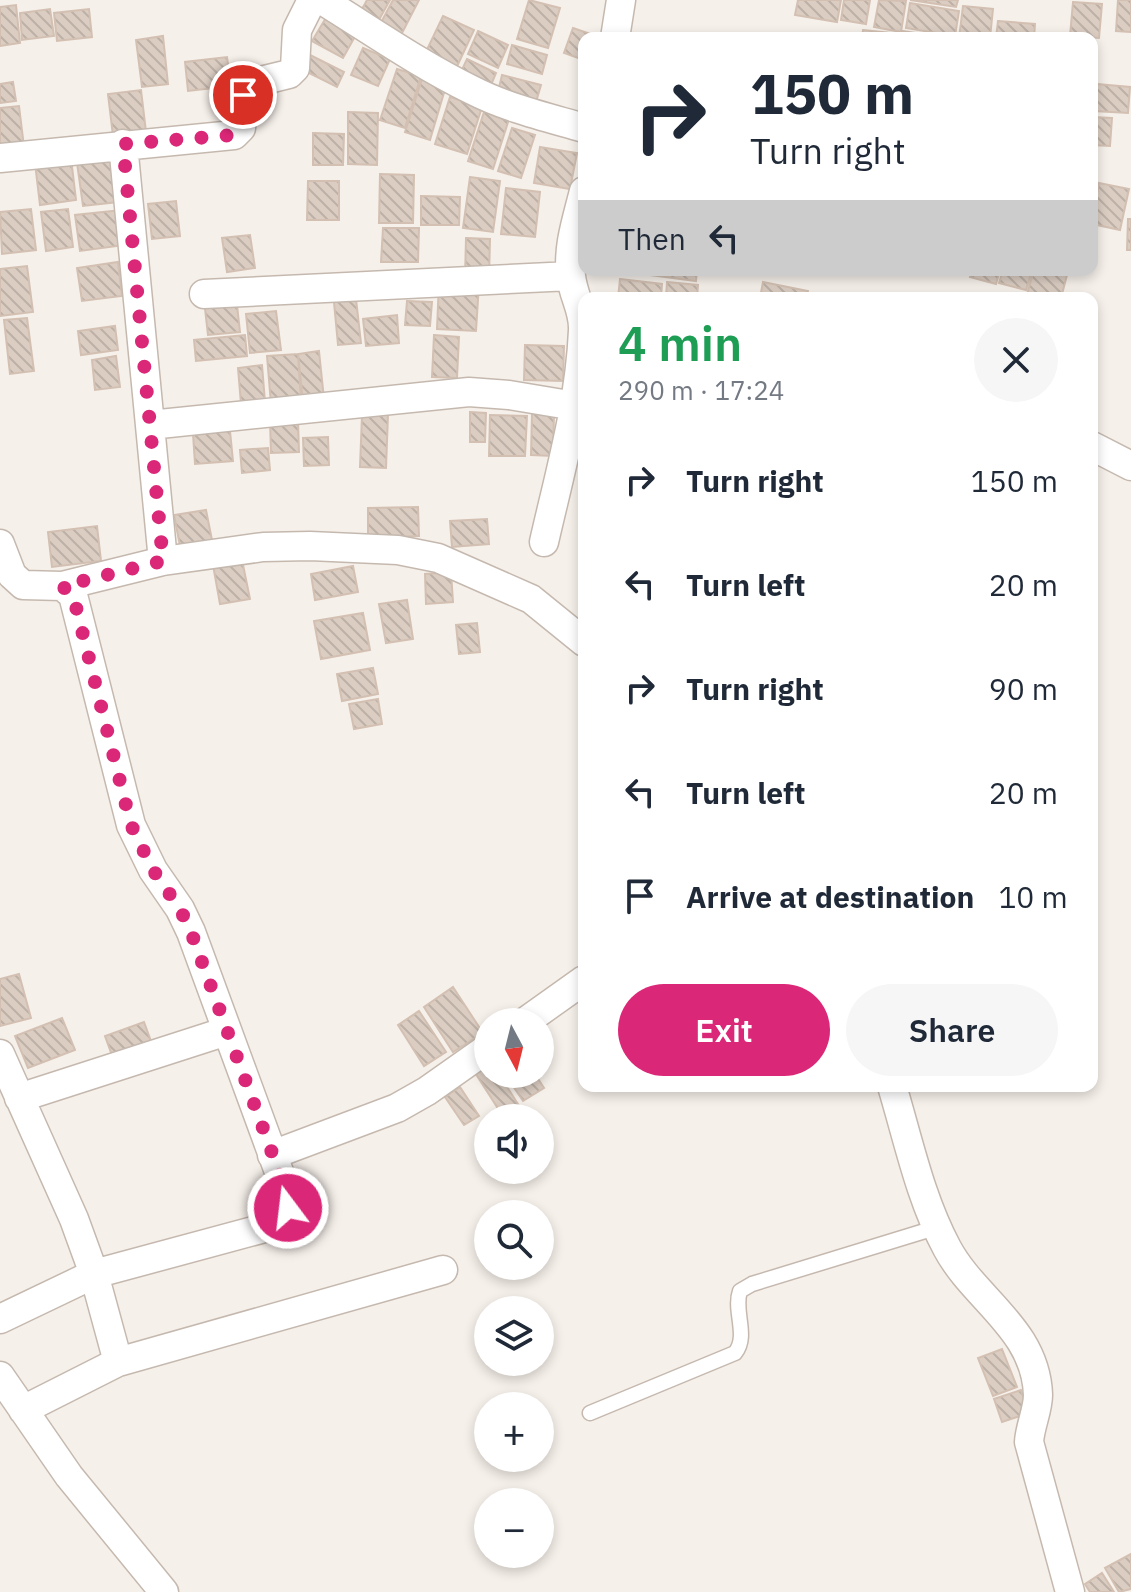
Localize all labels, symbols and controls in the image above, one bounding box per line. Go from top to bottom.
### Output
text: 150 m [750,57,914,129]
pin [209,61,277,129]
icon: right [618,64,722,168]
icon: arrive [221,73,265,117]
text: Turn right [750,127,906,174]
icon: left [702,216,746,260]
text: Then [618,219,686,258]
text: 4 min [618,312,742,374]
button: close [974,318,1058,402]
text: 290 m · 17:24 [618,373,784,407]
icon: right [618,458,662,502]
text: Turn right [686,461,824,500]
text: 150 m [971,461,1058,500]
icon: left [618,562,662,606]
text: Turn left [686,565,805,604]
text: 20 m [989,565,1058,604]
icon: right [618,666,662,710]
text: Turn right [686,669,824,708]
text: 90 m [989,669,1058,708]
icon: left [618,770,662,814]
text: Turn left [686,773,805,812]
text: 20 m [989,773,1058,812]
icon: arrive [618,874,662,918]
text: Arrive at destination [686,877,974,916]
text: 10 m [998,877,1068,916]
button: Exit [618,984,830,1076]
button: Share [846,984,1058,1076]
north arrow [474,1008,554,1088]
map controls [474,1008,554,1568]
button: sound [474,1104,554,1184]
position arrow [246,1166,330,1250]
button: search [474,1200,554,1280]
button: layers [474,1296,554,1376]
button: + [474,1392,554,1472]
button: − [474,1488,554,1568]

